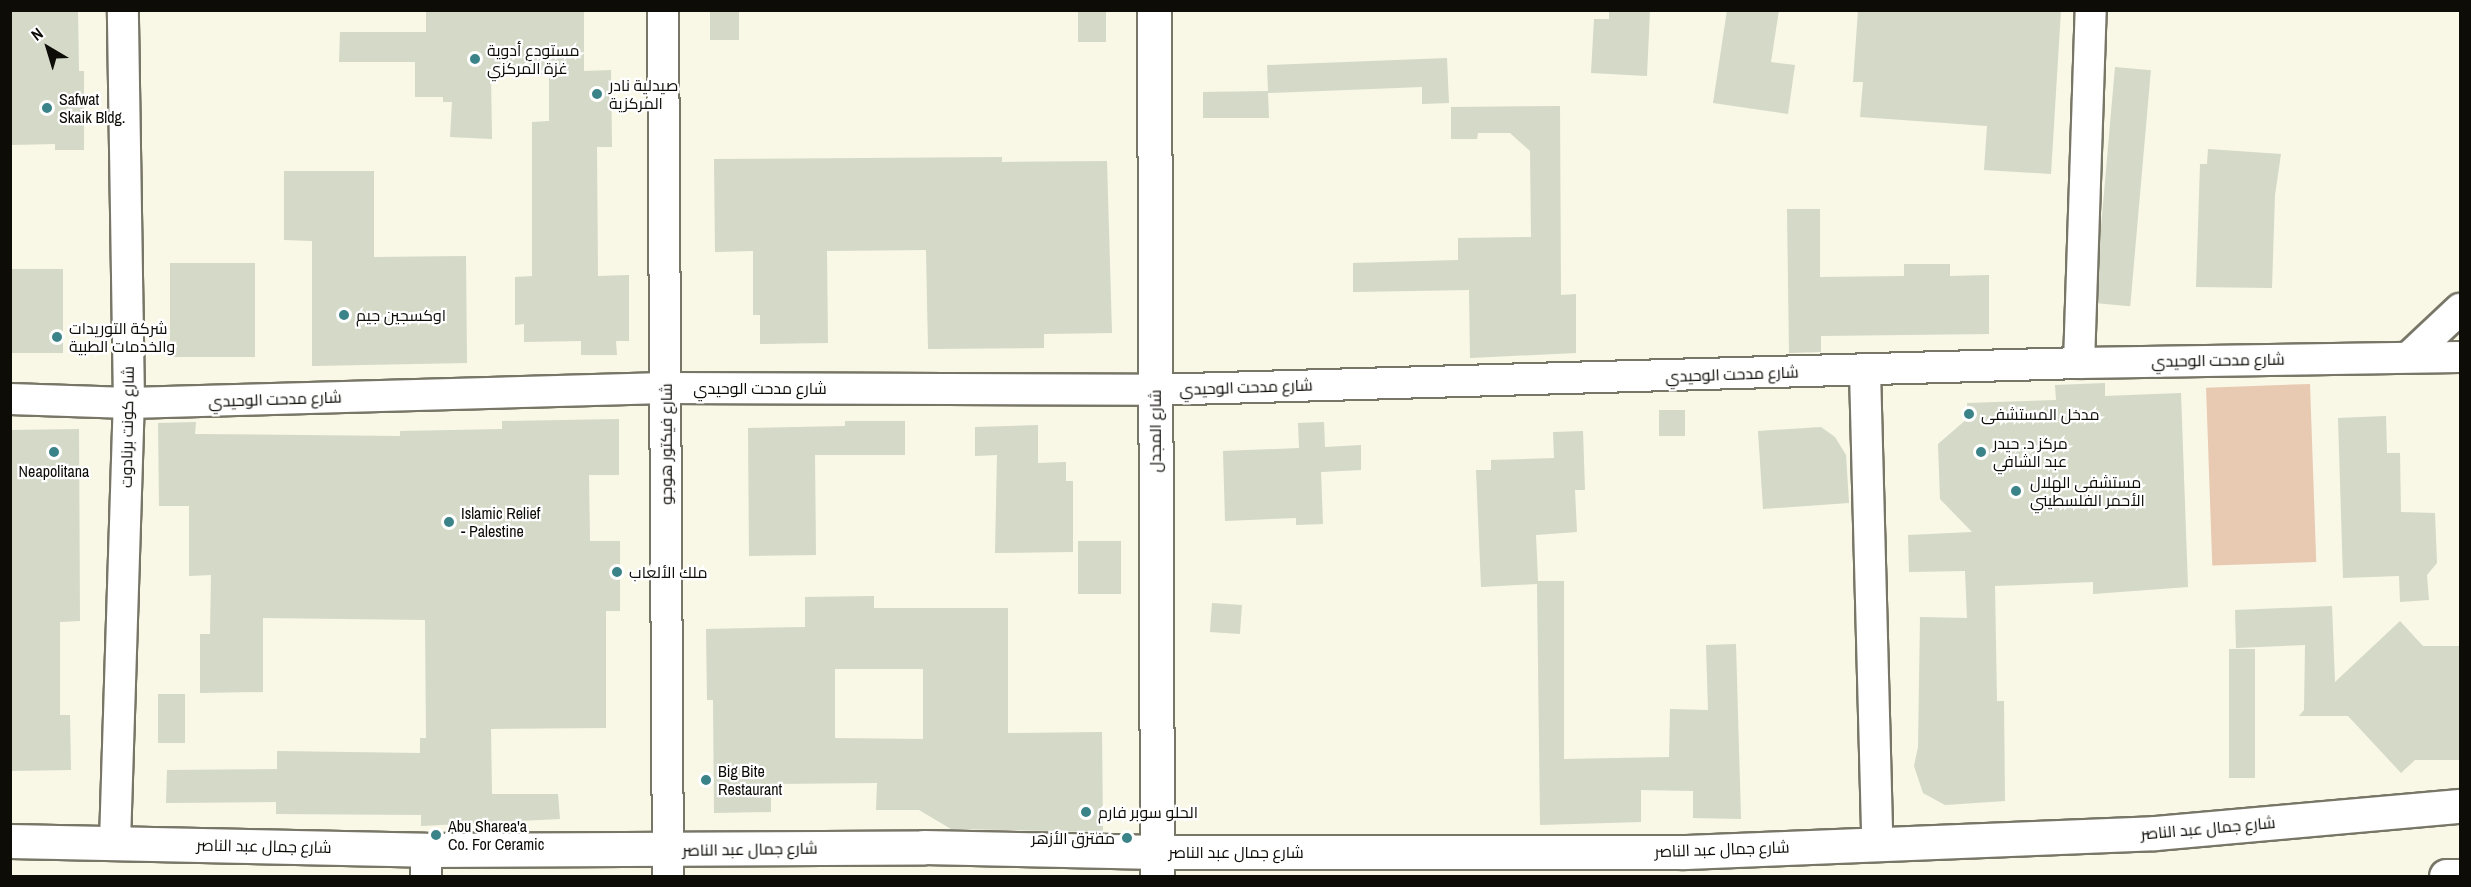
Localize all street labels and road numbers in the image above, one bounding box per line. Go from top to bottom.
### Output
street label: شارع مدحت الوحيدي [2151,349,2285,371]
street label: شارع مدحت الوحيدي [1665,362,1799,386]
street label: شارع كونت برنادوت [116,366,138,488]
street label: شارع مدحت الوحيدي [1179,375,1313,399]
street label: شارع مدحت الوحيدي [693,378,827,398]
street label: شارع فيكتور هوجو [656,383,676,505]
street label: شارع مدحت الوحيدي [208,387,342,411]
street label: شارع المجدل [1145,389,1165,473]
street label: شارع جمال عبد الناصر [2140,813,2276,843]
street label: شارع جمال عبد الناصر [196,835,332,857]
street label: شارع جمال عبد الناصر [1654,837,1790,861]
street label: شارع جمال عبد الناصر [682,838,818,860]
street label: شارع جمال عبد الناصر [1168,842,1304,862]

